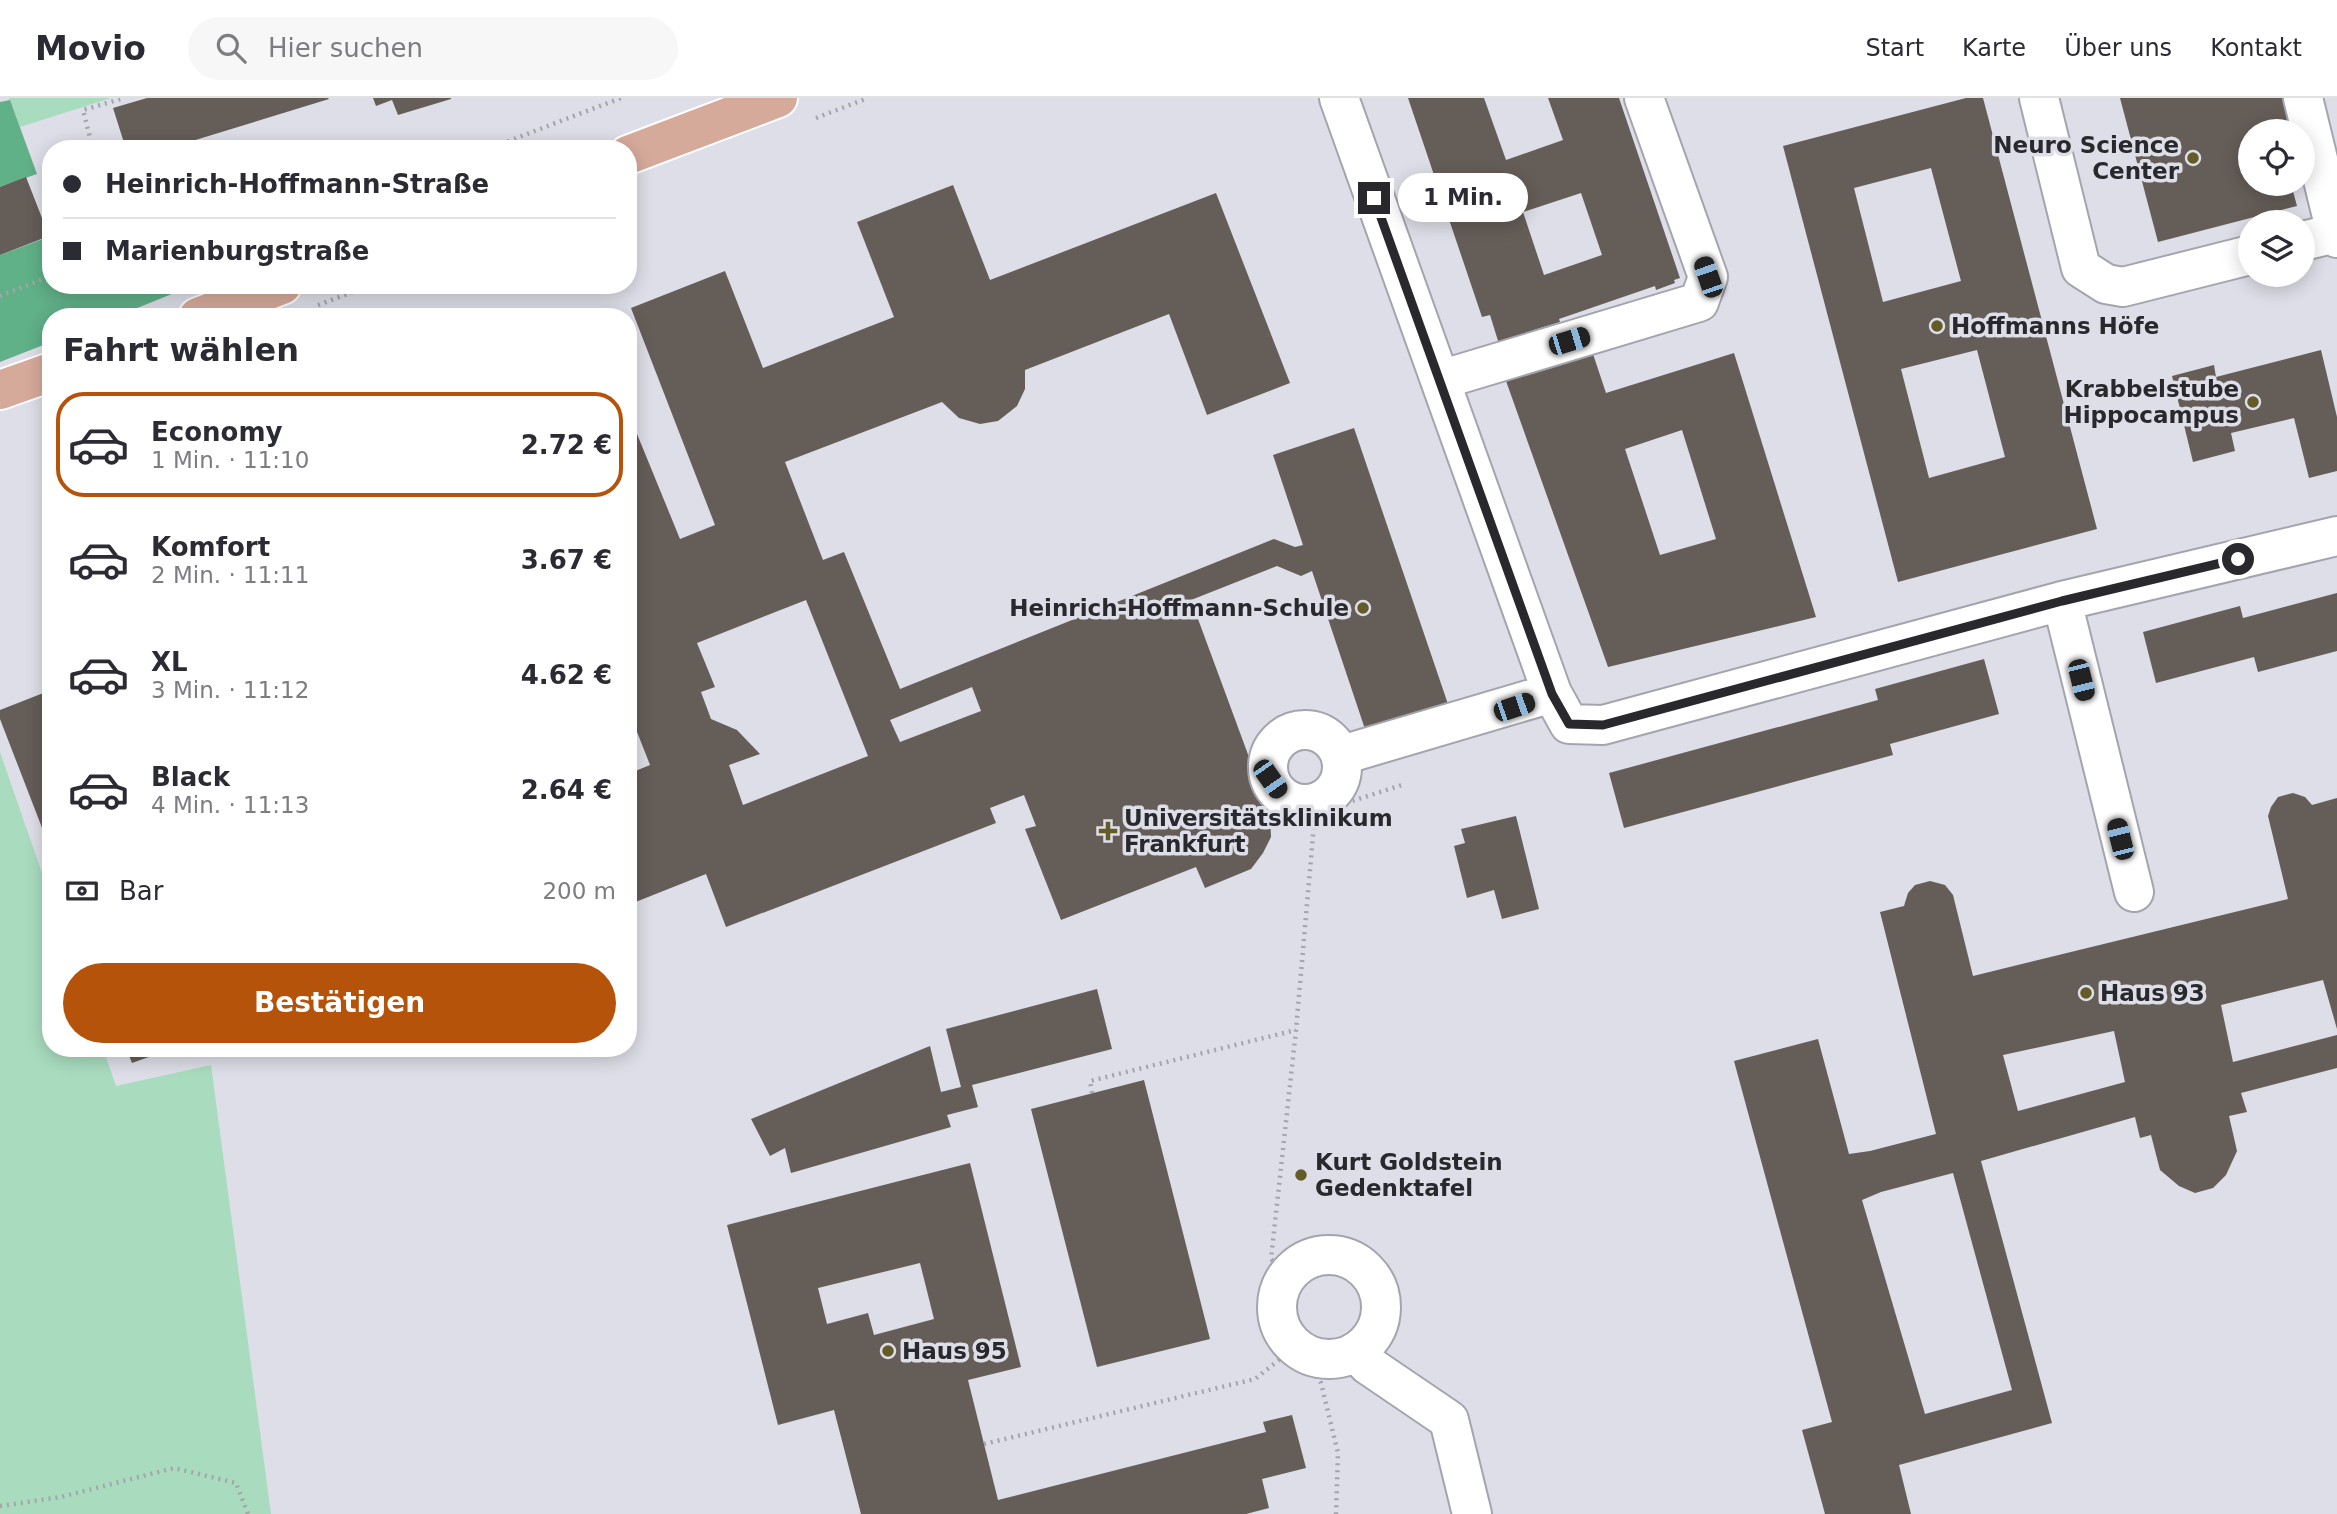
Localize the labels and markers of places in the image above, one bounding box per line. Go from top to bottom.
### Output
place label: Neuro Science Center [1993,132,2180,184]
marker: Neuro Science Center [2185,150,2201,166]
place label: Hoffmanns Höfe [1951,313,2159,339]
marker: Hoffmanns Höfe [1929,318,1945,334]
place label: Krabbelstube Hippocampus [2063,376,2239,428]
marker: Krabbelstube Hippocampus [2245,394,2261,410]
place label: Heinrich-Hoffmann-Schule [1009,595,1349,621]
marker: Heinrich-Hoffmann-Schule [1355,600,1371,616]
place label: Universitätsklinikum Frankfurt [1124,805,1393,857]
marker: Universitätsklinikum Frankfurt [1098,821,1118,841]
place label: Haus 93 [2100,980,2205,1006]
marker: Haus 93 [2078,985,2094,1001]
place label: Kurt Goldstein Gedenktafel [1315,1149,1503,1201]
marker: Kurt Goldstein Gedenktafel [1293,1167,1309,1183]
place label: Haus 95 [902,1338,1007,1364]
marker: Haus 95 [880,1343,896,1359]

